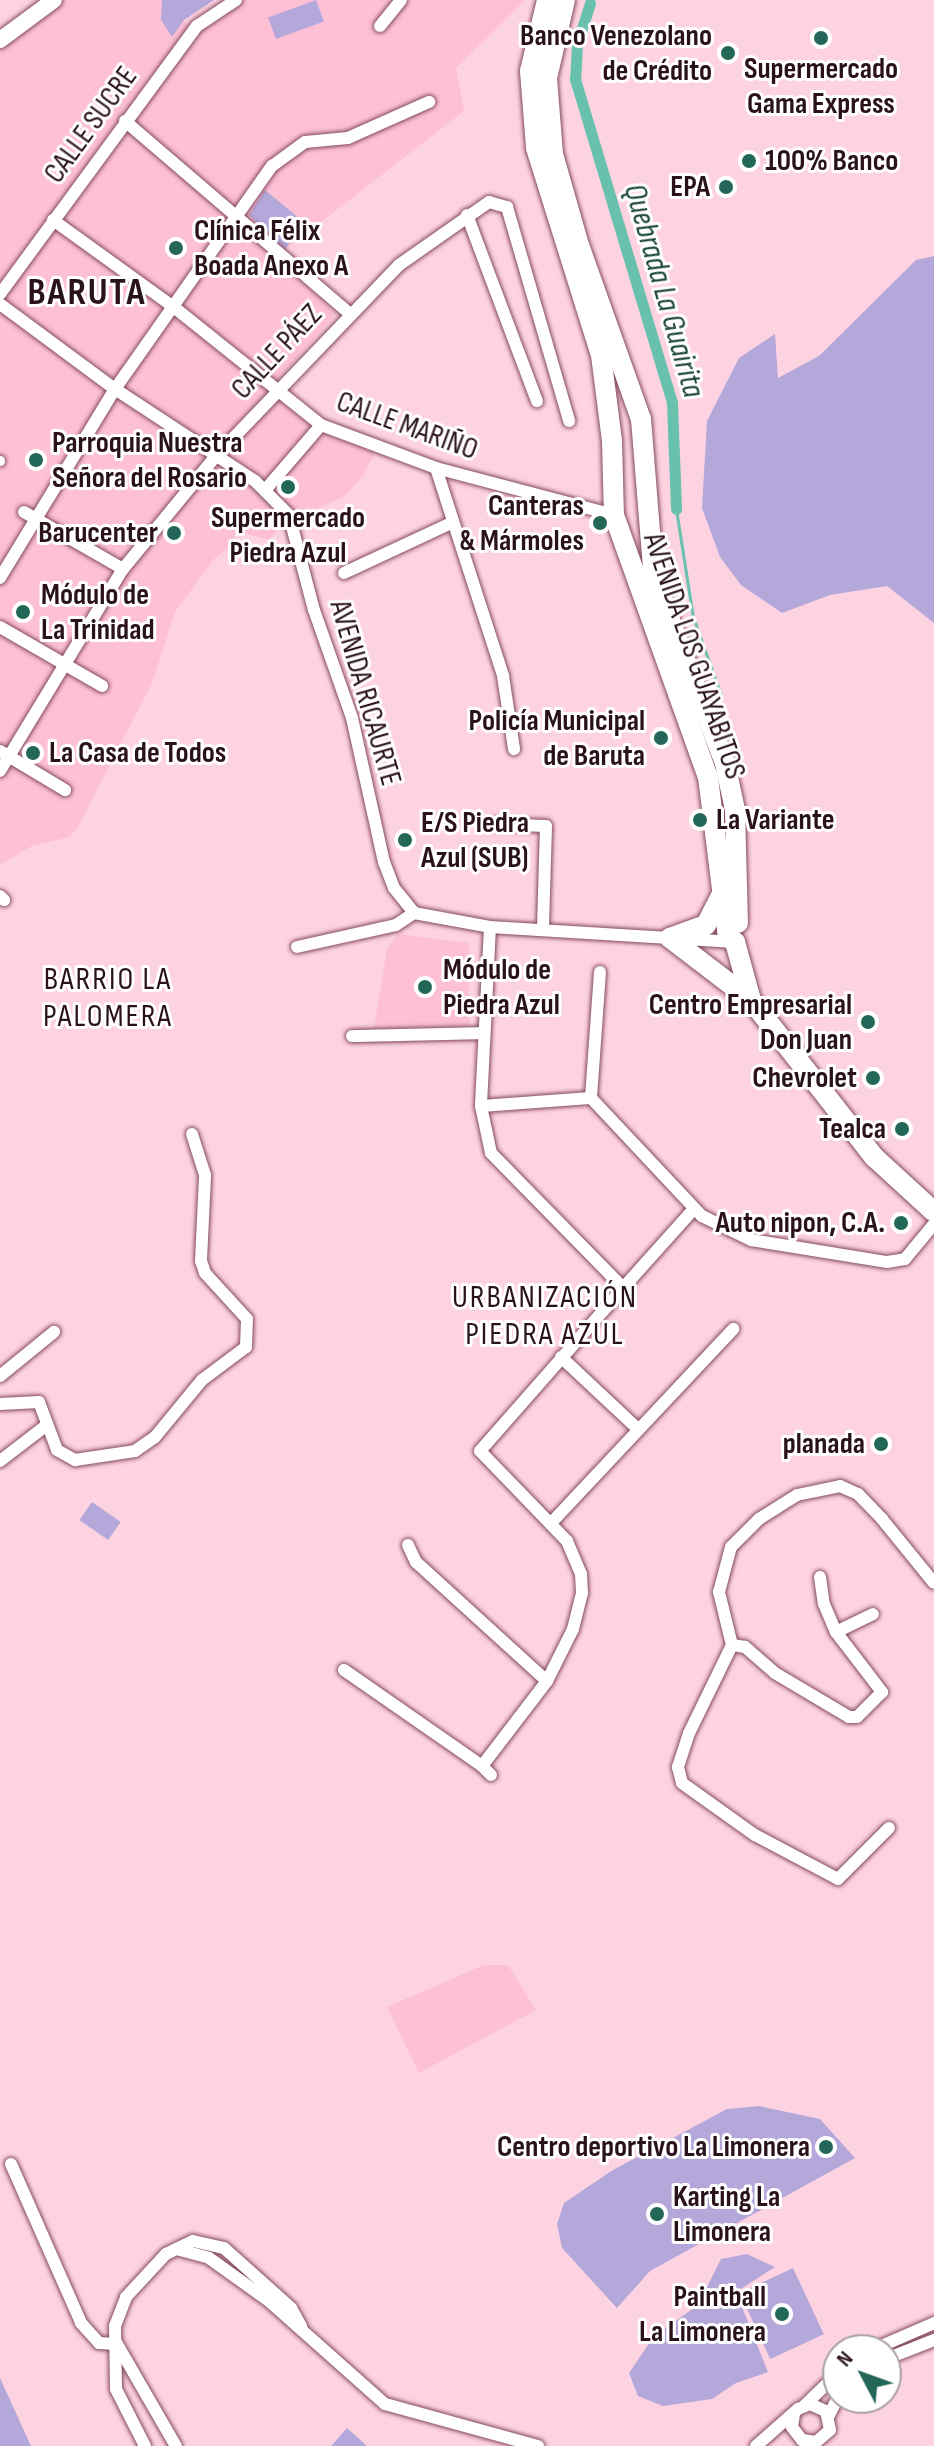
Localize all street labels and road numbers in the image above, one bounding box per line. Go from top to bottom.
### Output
street label: CALLE SUCRE [37,60,145,190]
street label: CALLE PÁEZ [224,297,330,407]
street label: CALLE MARIÑO [332,384,482,468]
street label: AVENIDA LOS GUAYABITOS [635,528,753,784]
street label: AVENIDA RICAURTE [321,596,409,790]

